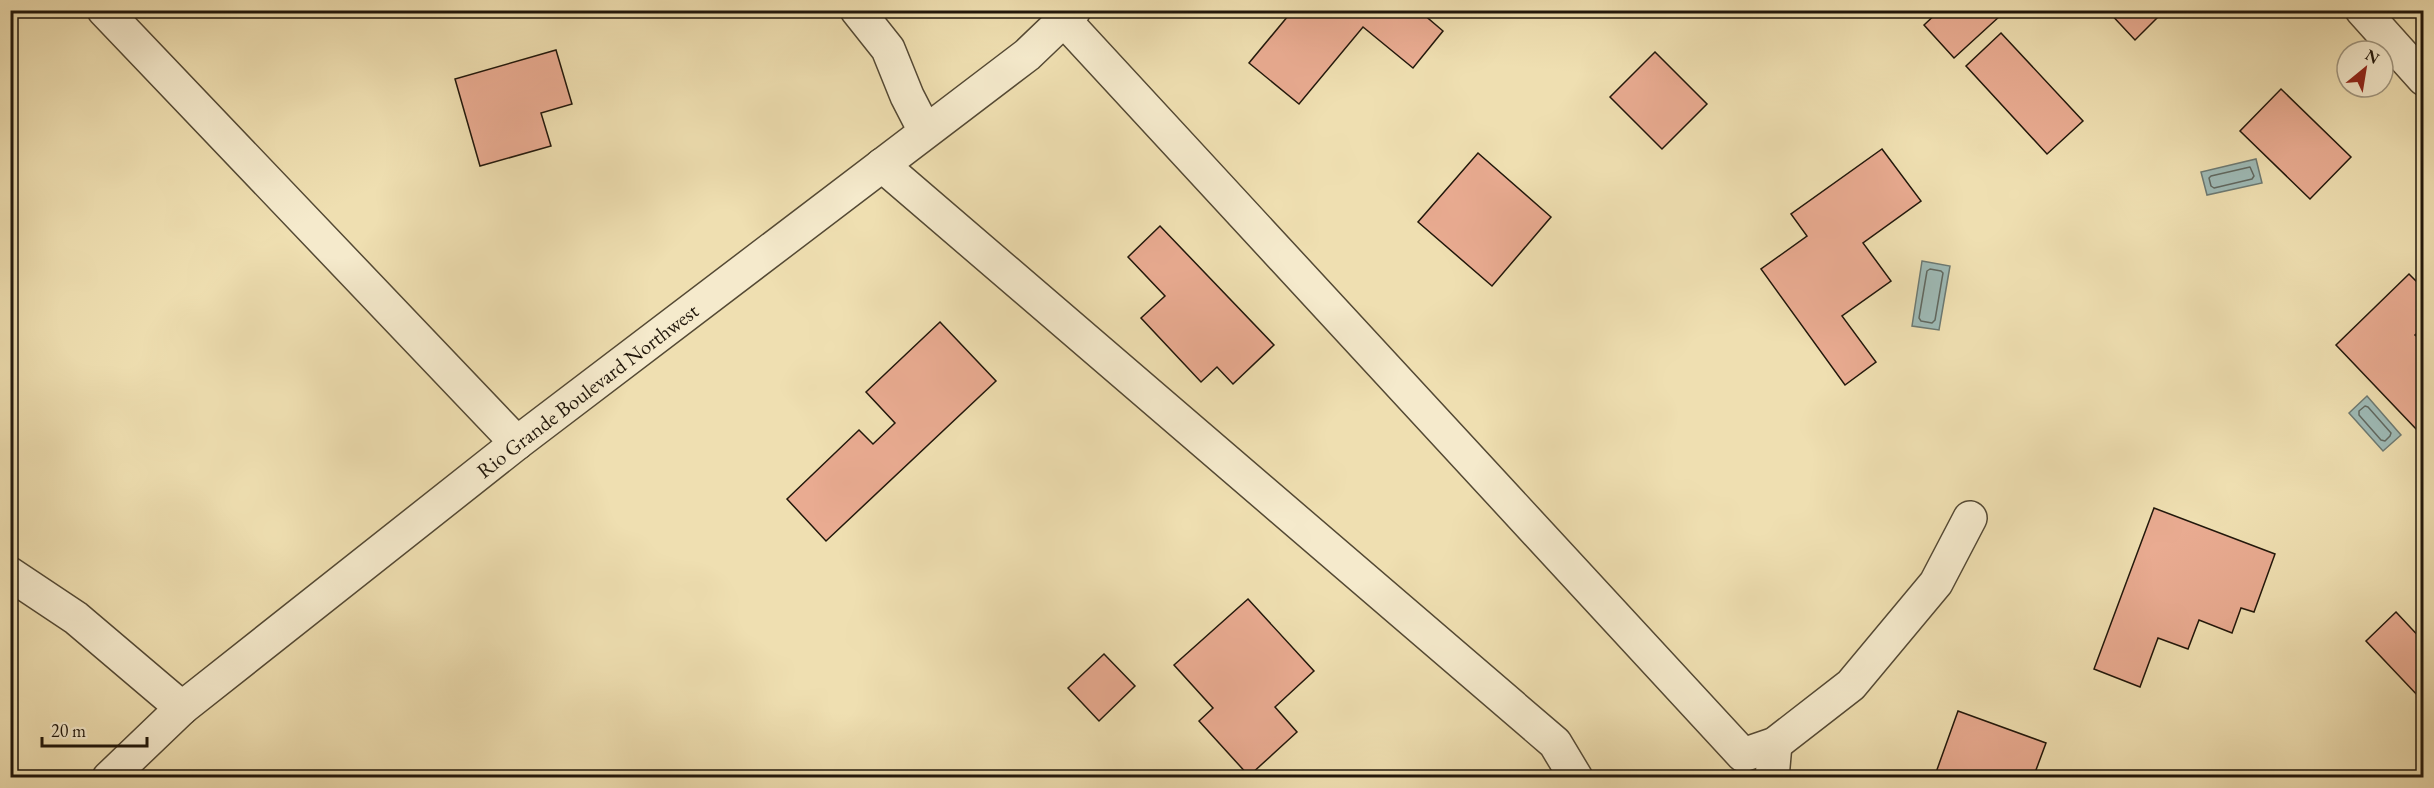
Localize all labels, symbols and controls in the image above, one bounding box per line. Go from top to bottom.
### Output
north arrow [2335,39,2395,99]
text: N [2361,44,2383,69]
street label: Rio Grande Boulevard Northwest [471,296,704,484]
scale bar [42,710,147,748]
text: 20 m [51,719,86,742]

